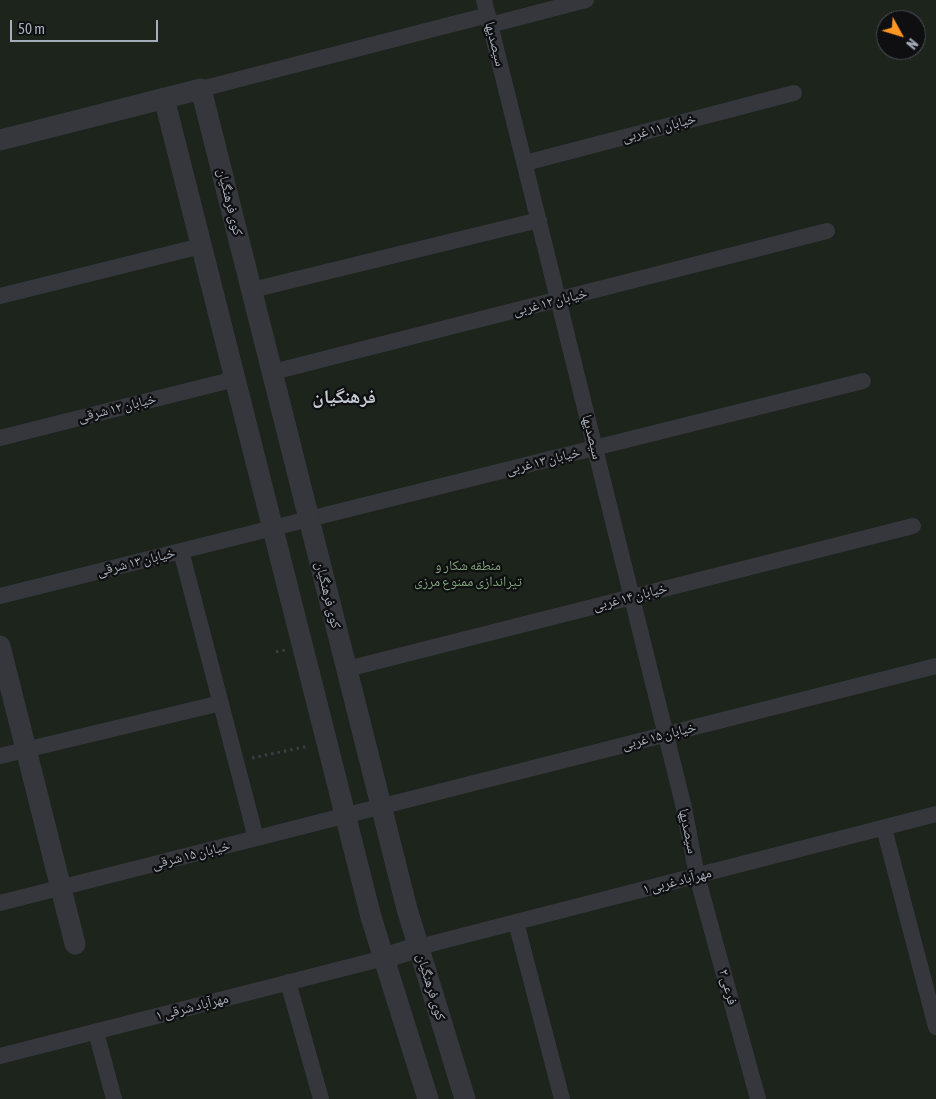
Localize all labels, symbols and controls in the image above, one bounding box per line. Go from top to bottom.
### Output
scale bar [12,10,160,42]
north arrow [876,10,926,60]
text: 50 m [18,20,45,37]
street label: سیصدیها [481,20,509,68]
text: N [903,36,921,52]
street label: خیابان ۱۱ غربی [620,110,698,146]
street label: کوی فرهنگیان [214,167,246,237]
street label: خیابان ۱۲ غربی [511,285,589,319]
district label: فرهنگیان [312,386,376,408]
street label: خیابان ۱۲ شرقی [76,390,158,426]
street label: سیصدیها [578,413,606,461]
street label: خیابان ۱۳ غربی [504,444,582,478]
street label: خیابان ۱۳ شرقی [95,544,177,580]
park label: منطقه شکار و تیراندازی ممنوع مرزی [414,558,522,590]
street label: کوی فرهنگیان [312,560,344,630]
street label: خیابان ۱۴ غربی [591,580,669,614]
street label: خیابان ۱۵ غربی [620,719,698,753]
street label: سیصدیها [675,807,701,855]
street label: خیابان ۱۵ شرقی [150,837,232,873]
street label: مهرآباد غربی ۱ [641,864,713,898]
street label: کوی فرهنگیان [413,952,449,1022]
street label: فرعی ۲ [715,967,741,1007]
street label: مهرآباد شرقی ١ [154,990,230,1024]

